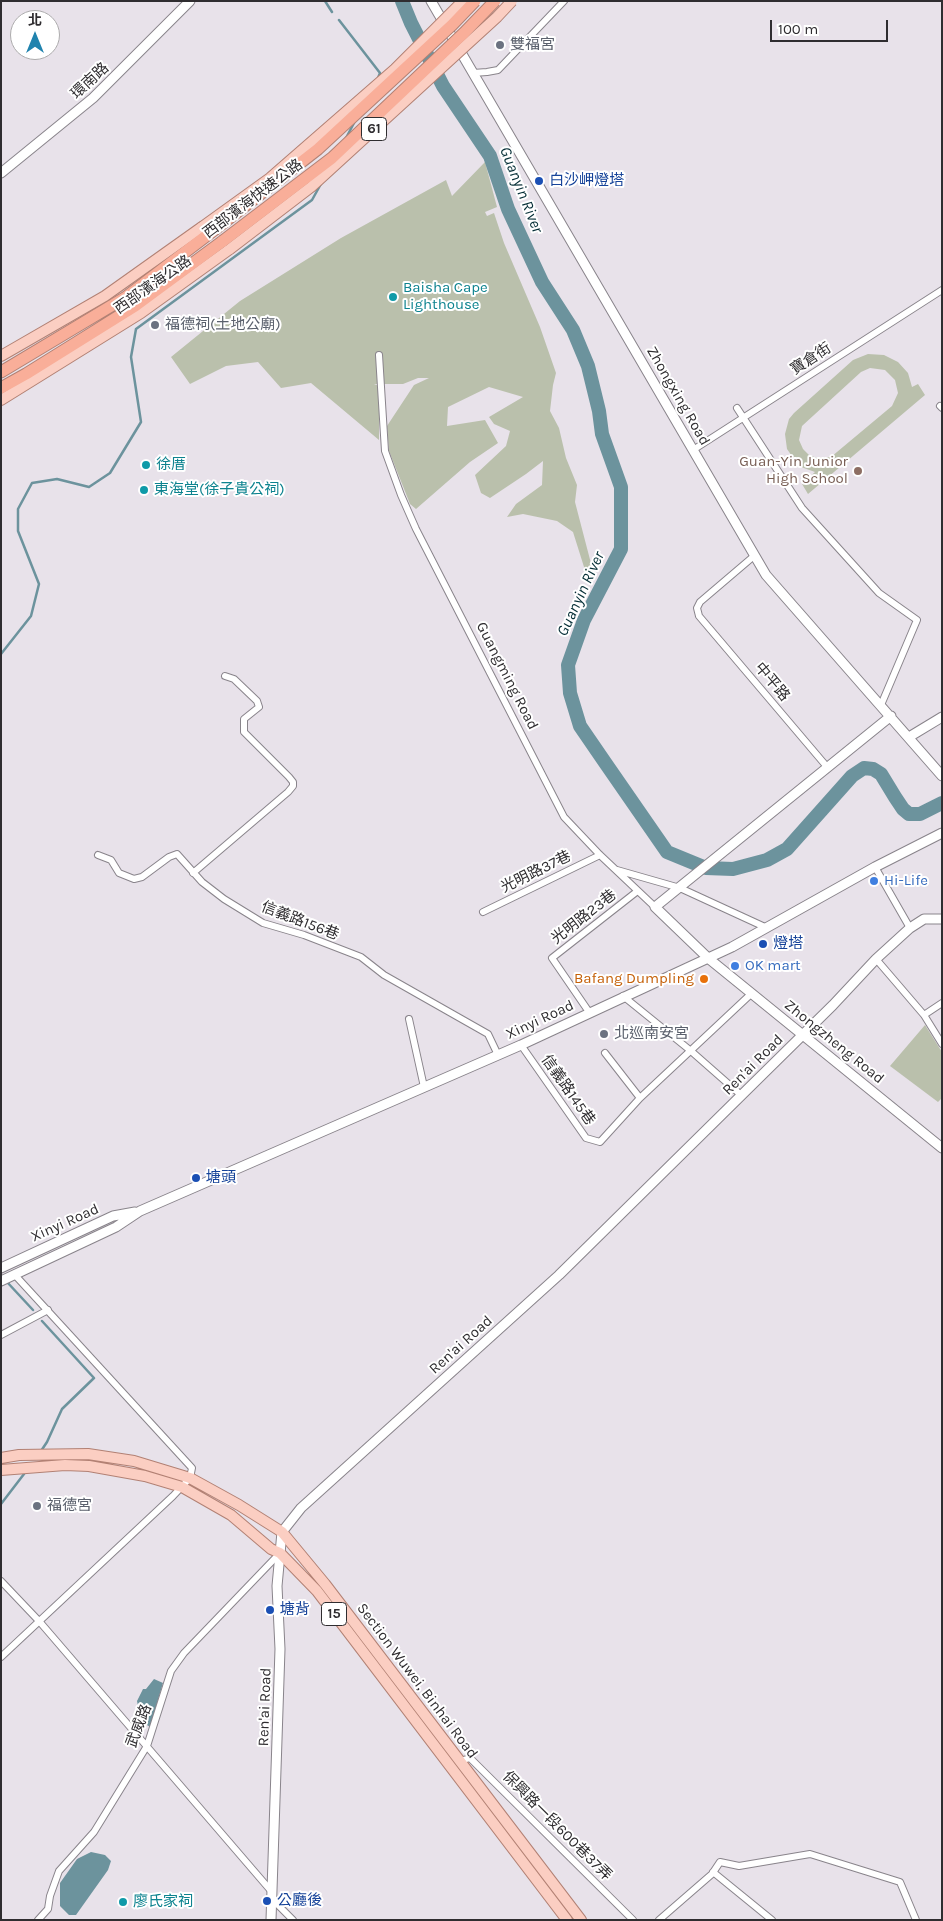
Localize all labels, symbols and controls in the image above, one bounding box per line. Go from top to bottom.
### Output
north arrow [10,10,60,60]
scale bar [773,10,890,42]
text: 北 [28,12,42,29]
text: 100 m [778,20,818,38]
place label: 雙福宮 [510,36,555,54]
marker: 雙福宮 [494,39,506,51]
street label: 環南路 [67,59,113,103]
road number: 61 [362,118,386,140]
water label: Guanyin River [495,144,547,236]
street label: 西部濱海快速公路 [200,156,306,242]
place label: 白沙岬燈塔 [549,172,624,190]
marker: 白沙岬燈塔 [533,175,545,187]
street label: 西部濱海公路 [111,252,195,318]
place label: Baisha Cape Lighthouse [403,279,488,314]
marker: Baisha Cape Lighthouse [387,291,399,303]
place label: 福德祠(土地公廟) [165,316,281,334]
marker: 福德祠(土地公廟) [149,319,161,331]
street label: 寶倉街 [787,339,835,379]
street label: Zhongxing Road [642,343,714,449]
place label: Guan-Yin Junior High School [739,453,848,488]
place label: 徐厝 [156,456,186,474]
marker: 徐厝 [140,459,152,471]
marker: Guan-Yin Junior High School [852,465,864,477]
place label: 東海堂(徐子貴公祠) [154,481,285,499]
marker: 東海堂(徐子貴公祠) [138,484,150,496]
water label: Guanyin River [553,549,609,639]
street label: Guangming Road [472,619,542,733]
street label: 中平路 [751,659,793,705]
street label: 光明路37巷 [498,847,574,897]
place label: Hi-Life [884,872,928,890]
marker: Hi-Life [868,875,880,887]
street label: 光明路23巷 [548,886,620,948]
street label: 信義路156巷 [258,898,342,944]
place label: 燈塔 [773,935,803,953]
marker: 燈塔 [757,938,769,950]
place label: OK mart [745,957,801,975]
marker: OK mart [729,960,741,972]
place label: Bafang Dumpling [574,970,694,988]
marker: Bafang Dumpling [698,973,710,985]
street label: Xinyi Road [503,996,577,1044]
street label: Zhongzheng Road [780,996,888,1088]
place label: 北巡南安宮 [614,1025,689,1043]
marker: 北巡南安宮 [598,1028,610,1040]
street label: Ren'ai Road [719,1031,787,1099]
street label: 信義路145巷 [537,1051,599,1129]
place label: 塘頭 [206,1169,236,1187]
marker: 塘頭 [190,1172,202,1184]
street label: Xinyi Road [28,1200,102,1246]
street label: Ren'ai Road [426,1312,496,1378]
place label: 福德宮 [47,1497,92,1515]
marker: 福德宮 [31,1500,43,1512]
street label: Section Wuwei, Binhai Road [353,1600,481,1762]
place label: 塘背 [280,1601,310,1619]
road number: 15 [322,1602,346,1626]
marker: 塘背 [264,1604,276,1616]
street label: Ren'ai Road [255,1667,275,1747]
street label: 武威路 [123,1702,155,1750]
street label: 保興路一段600巷37弄 [499,1768,615,1884]
place label: 公廳後 [277,1892,322,1910]
place label: 廖氏家祠 [133,1893,193,1911]
marker: 公廳後 [261,1895,273,1907]
marker: 廖氏家祠 [117,1896,129,1908]

